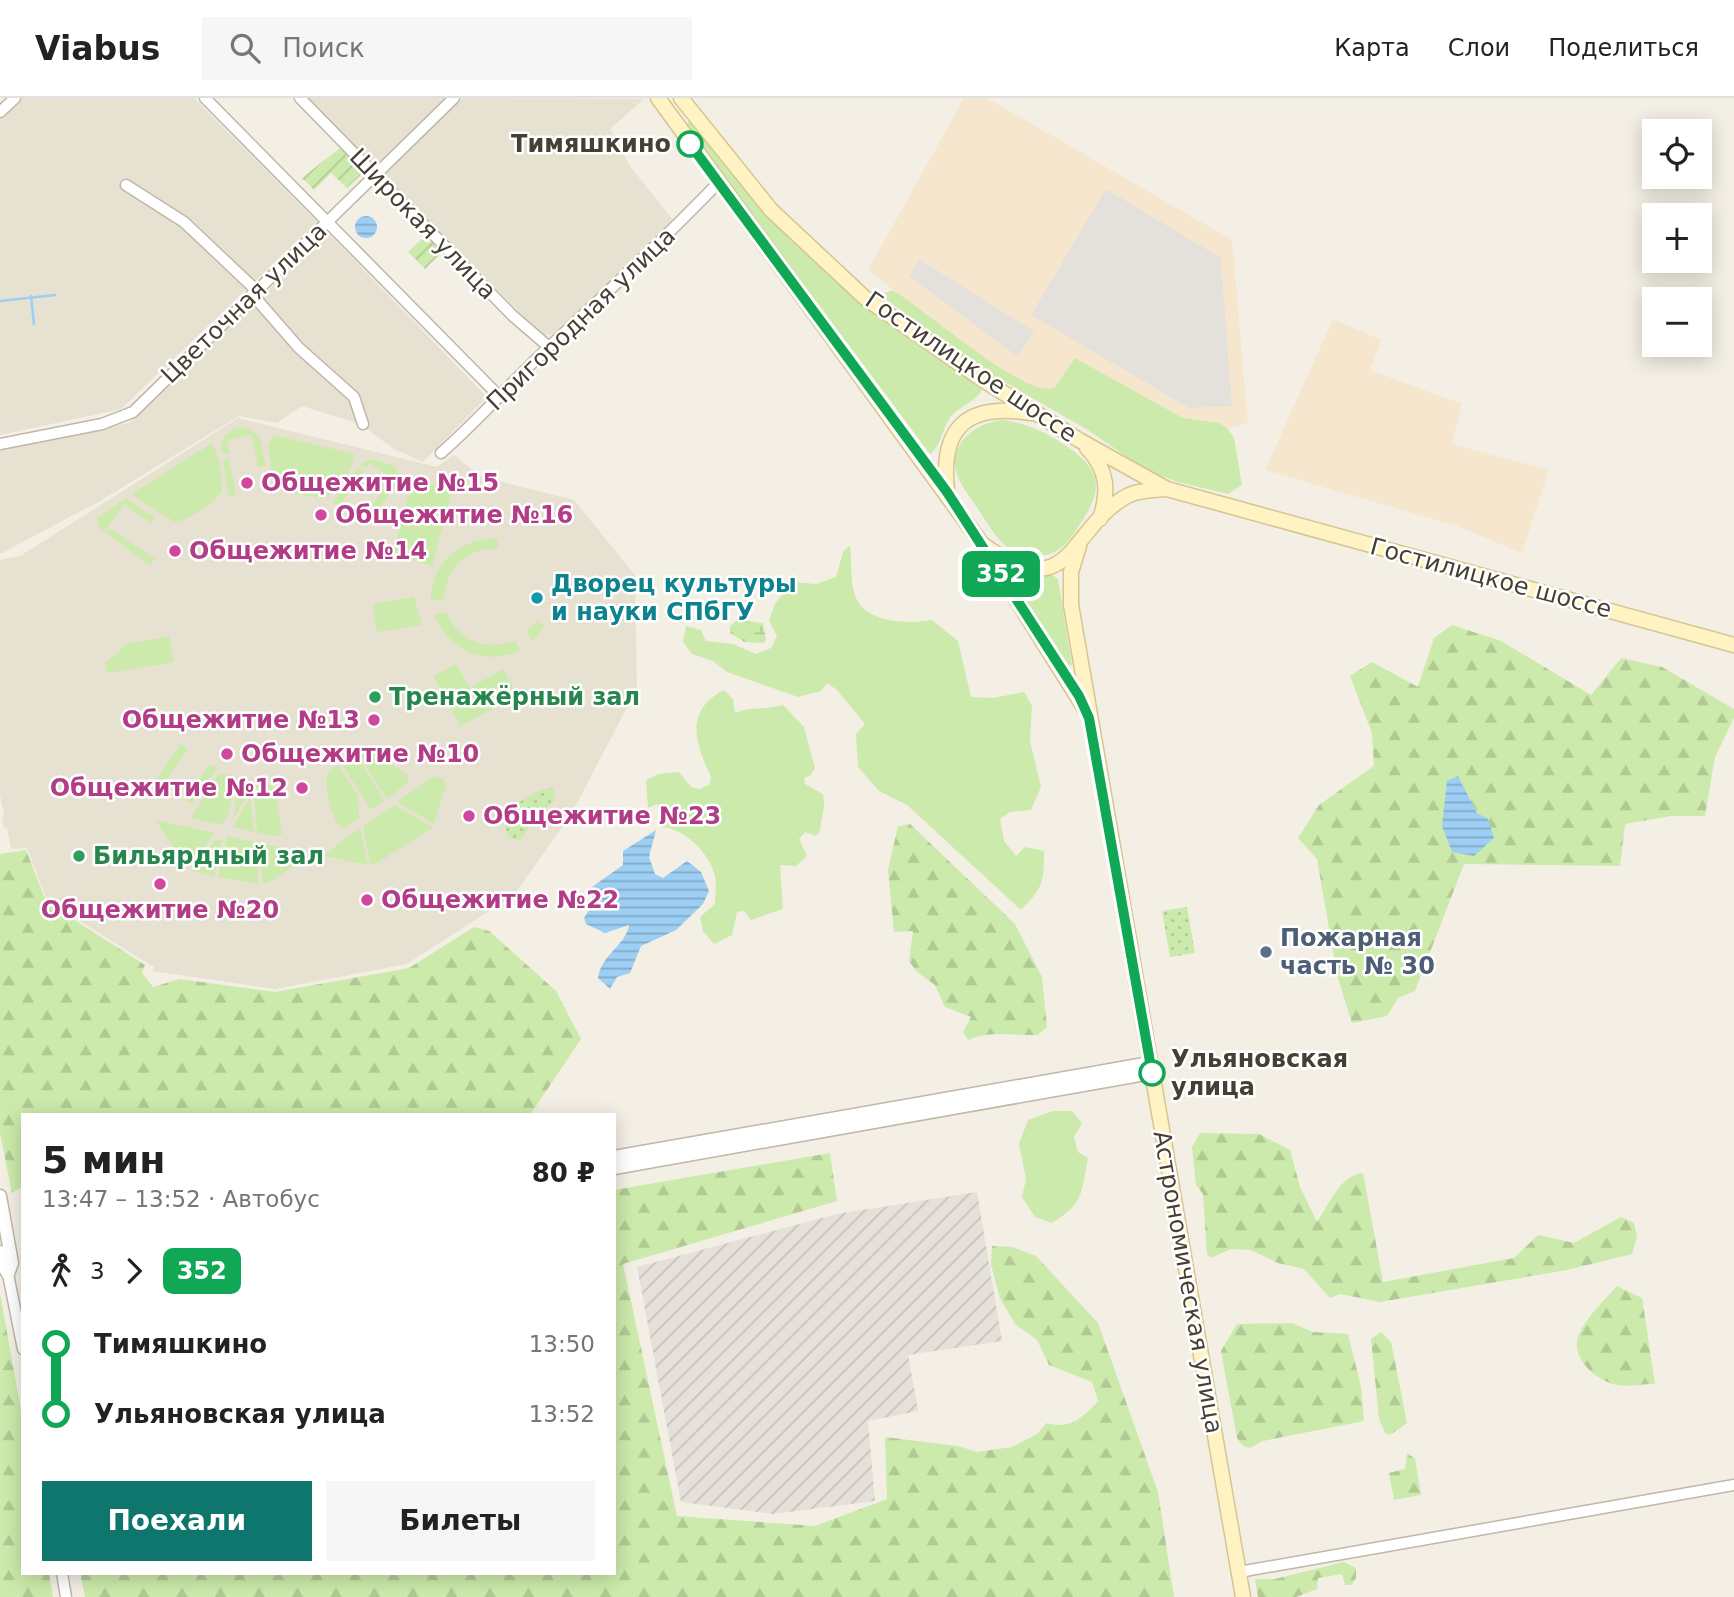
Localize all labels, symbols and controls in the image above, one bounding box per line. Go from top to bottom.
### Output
search box [202,17,692,80]
text: Viabus [35,29,160,68]
icon: search [226,29,264,67]
text: Поиск [282,33,365,63]
text: Карта [1334,34,1410,62]
text: Слои [1448,34,1510,62]
text: Поделиться [1548,34,1699,62]
map controls [1642,119,1712,357]
button: locate [1642,119,1712,189]
place label: Тимяшкино [511,130,671,158]
marker: Тимяшкино [677,131,703,157]
street label: Широкая улица [344,143,502,305]
button: + [1642,203,1712,273]
street label: Цветочная улица [155,217,333,389]
street label: Пригородная улица [481,222,681,416]
street label: Гостилицкое шоссе [860,286,1082,448]
button: − [1642,287,1712,357]
place label: Общежитие №15 [261,469,499,497]
marker: Общежитие №15 [239,475,255,491]
place label: Общежитие №16 [335,501,573,529]
marker: Общежитие №16 [313,507,329,523]
street label: Гостилицкое шоссе [1367,532,1615,624]
place label: Общежитие №14 [189,537,427,565]
marker: Общежитие №14 [167,543,183,559]
line badge: 352 [961,551,1041,597]
text: 352 [976,560,1026,588]
place label: Дворец культуры и науки СПбГУ [551,570,797,626]
marker: Дворец культуры и науки СПбГУ [529,590,545,606]
place label: Тренажёрный зал [389,683,640,711]
marker: Тренажёрный зал [367,689,383,705]
place label: Общежитие №13 [122,706,360,734]
marker: Общежитие №13 [366,712,382,728]
place label: Общежитие №10 [241,740,479,768]
marker: Общежитие №10 [219,746,235,762]
place label: Общежитие №12 [50,774,288,802]
marker: Общежитие №12 [294,780,310,796]
place label: Общежитие №23 [483,802,721,830]
marker: Общежитие №23 [461,808,477,824]
place label: Бильярдный зал [93,842,324,870]
marker: Бильярдный зал [71,848,87,864]
marker: Общежитие №20 [152,876,168,892]
place label: Общежитие №22 [381,886,619,914]
marker: Общежитие №22 [359,892,375,908]
place label: Общежитие №20 [41,896,279,924]
place label: Пожарная часть № 30 [1280,924,1435,980]
marker: Пожарная часть № 30 [1258,944,1274,960]
place label: Ульяновская улица [1171,1045,1348,1101]
marker: Ульяновская улица [1139,1060,1165,1086]
street label: Астрономическая улица [1148,1128,1228,1436]
text: 5 мин [42,1138,166,1182]
text: 80 ₽ [532,1158,595,1188]
text: 13:47 – 13:52 · Автобус [42,1186,320,1212]
icon: walk [42,1252,80,1290]
icon: forward [115,1252,153,1290]
text: 352 [177,1257,227,1285]
text: 3 [90,1258,105,1284]
text: Тимяшкино [94,1329,267,1359]
text: 13:50 [529,1331,595,1357]
text: Ульяновская улица [94,1399,386,1429]
text: 13:52 [529,1401,595,1427]
button: Поехали [42,1481,312,1561]
button: Билеты [326,1481,595,1561]

